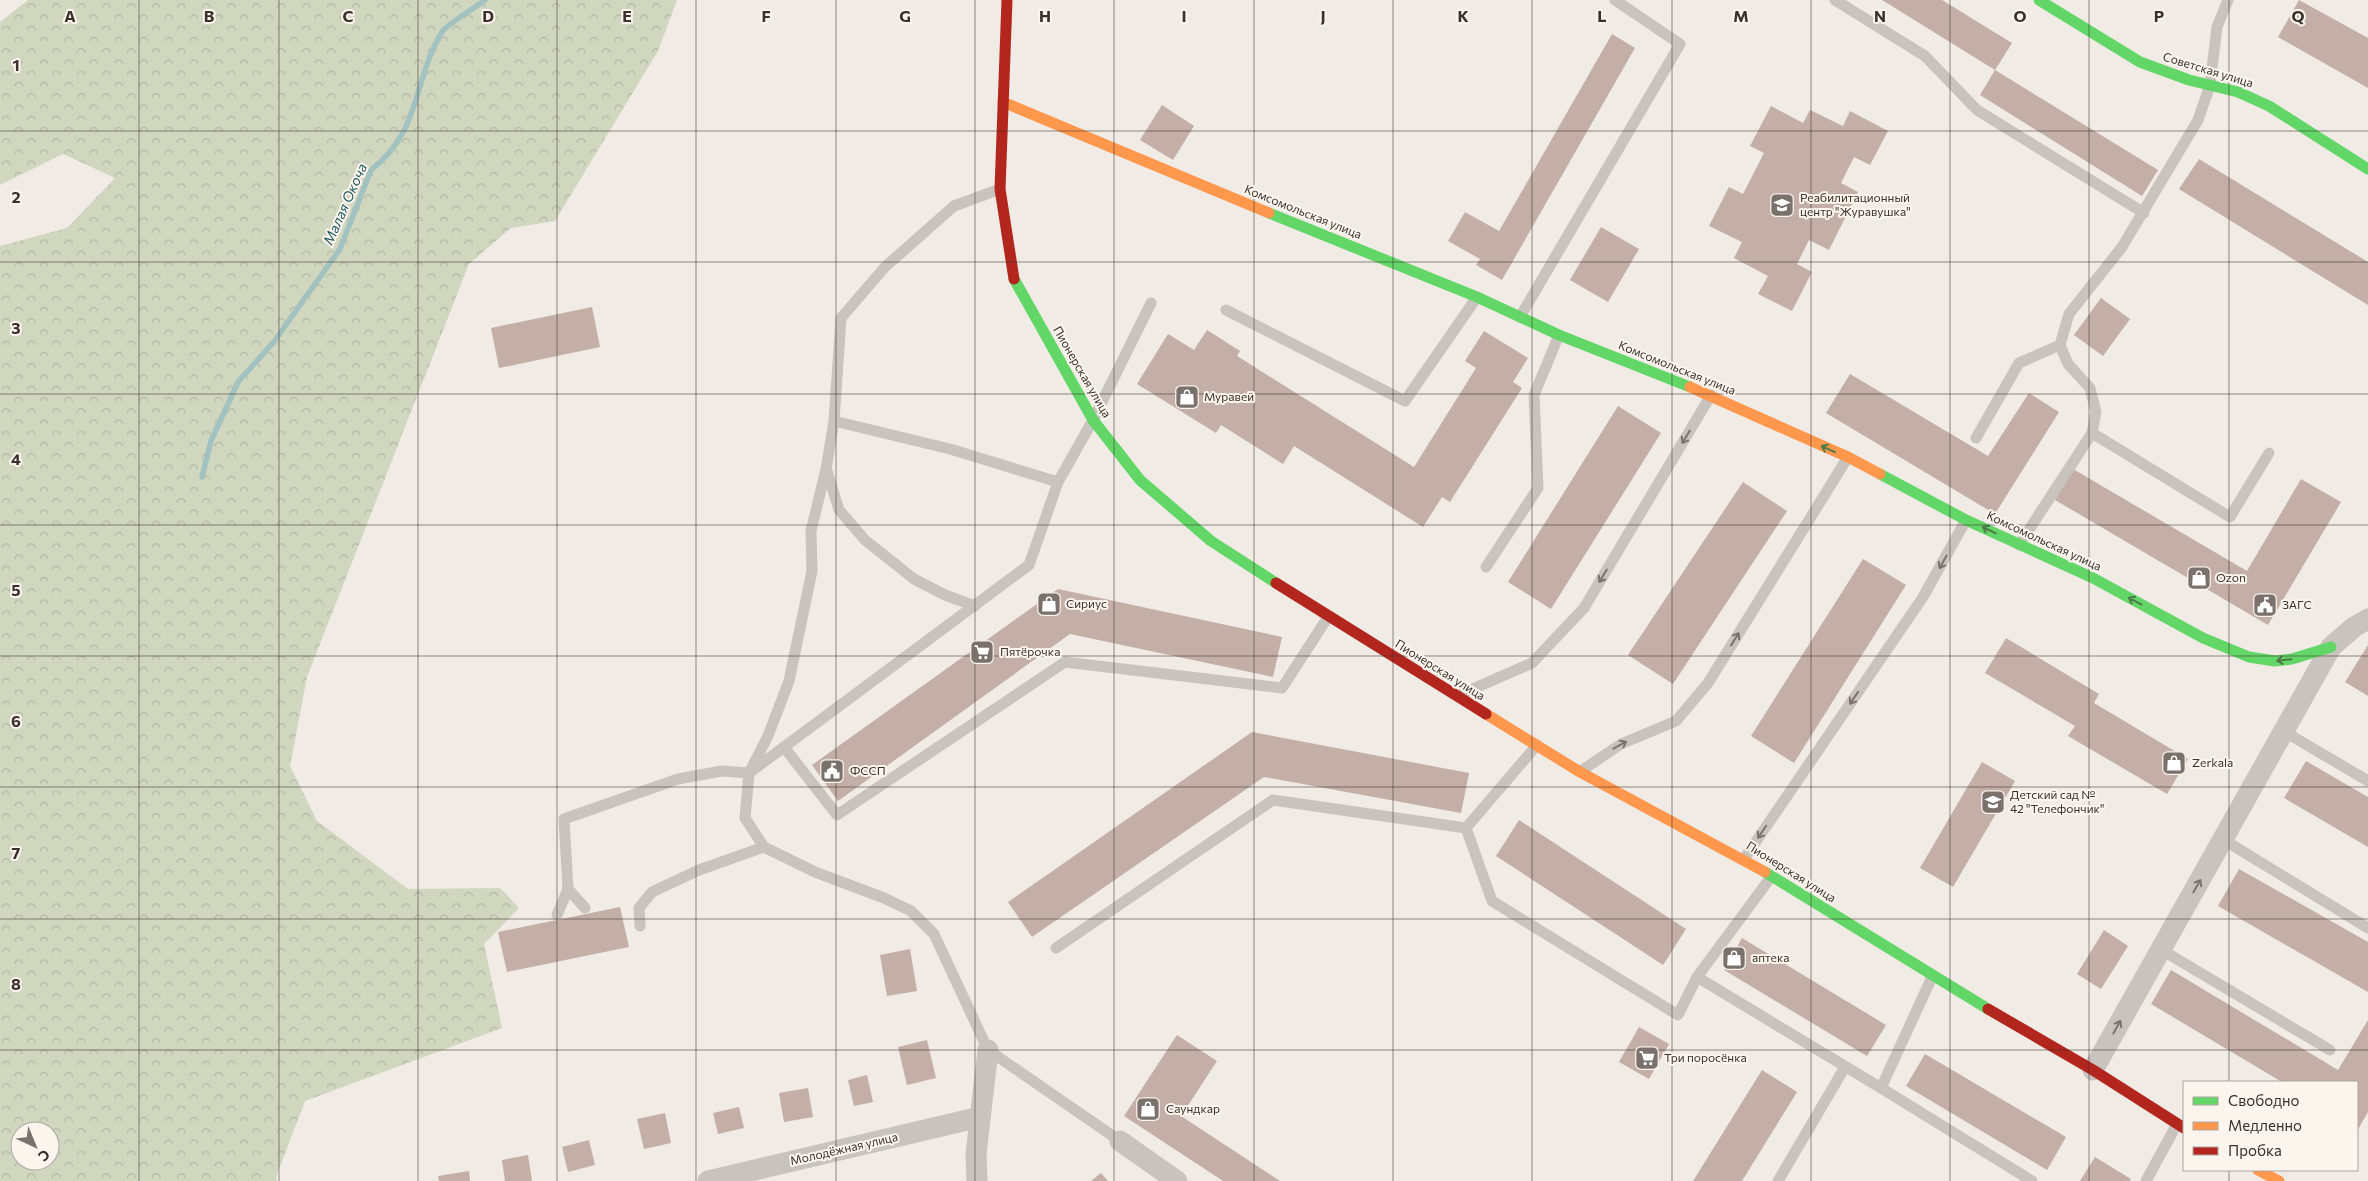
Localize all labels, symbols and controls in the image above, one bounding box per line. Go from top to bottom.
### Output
text: A [64,6,76,25]
text: B [204,6,215,25]
text: C [343,6,354,25]
text: D [482,6,494,25]
text: E [622,6,632,25]
text: F [761,6,771,25]
text: G [899,6,911,25]
text: H [1039,6,1051,25]
text: I [1181,6,1187,25]
text: J [1320,6,1326,25]
text: K [1457,6,1469,25]
text: L [1597,6,1607,25]
text: M [1733,6,1749,25]
text: N [1874,6,1886,25]
text: O [2013,6,2027,25]
text: P [2154,6,2164,25]
text: Q [2291,6,2305,25]
street label: Советская улица [2161,49,2255,89]
text: 1 [12,55,20,74]
water label: Малая Окоча [319,160,370,247]
street label: Комсомольская улица [1243,181,1364,241]
text: 2 [11,187,21,206]
place label: Реабилитационный центр "Журавушка" [1800,190,1911,218]
school or university icon: Реабилитационный центр "Журавушка" [1769,192,1795,218]
text: 3 [11,318,21,337]
street label: Пионерская улица [1051,323,1115,420]
street label: Комсомольская улица [1617,337,1738,397]
shop icon: Муравей [1174,384,1200,410]
place label: Муравей [1204,389,1254,403]
one-way arrow [1680,429,1690,443]
one-way arrow [1821,443,1836,453]
text: 4 [11,449,21,468]
street label: Комсомольская улица [1985,507,2104,573]
one-way arrow [1982,525,1997,535]
one-way arrow [1937,555,1947,569]
shop icon: Ozon [2186,565,2212,591]
one-way arrow [1597,569,1607,583]
place label: Ozon [2216,570,2246,584]
text: 5 [11,580,21,599]
shop icon: Сириус [1036,591,1062,617]
public building icon: ЗАГС [2252,592,2278,618]
place label: Сириус [1066,596,1107,610]
one-way arrow [2128,596,2143,605]
place label: ЗАГС [2282,597,2312,611]
one-way arrow [1731,632,1741,646]
street label: Пионерская улица [1393,636,1488,702]
supermarket icon: Пятёрочка [969,639,995,665]
place label: Пятёрочка [1000,644,1060,658]
one-way arrow [2276,655,2292,665]
one-way arrow [1849,691,1859,705]
text: 6 [11,711,21,730]
one-way arrow [1613,740,1627,750]
shop icon: Zerkala [2161,750,2187,776]
place label: Zerkala [2192,755,2233,769]
public building icon: ФССП [819,758,845,784]
place label: ФССП [850,763,886,777]
place label: Детский сад № 42 "Телефончик" [2010,787,2104,815]
school or university icon: Детский сад № 42 "Телефончик" [1980,789,2006,815]
one-way arrow [1757,825,1767,839]
street label: Пионерская улица [1744,838,1839,904]
text: 7 [12,843,21,862]
one-way arrow [2192,878,2202,893]
shop icon: аптека [1721,945,1747,971]
place label: аптека [1752,950,1790,964]
text: 8 [11,974,21,993]
one-way arrow [2112,1021,2122,1035]
supermarket icon: Три поросёнка [1634,1045,1660,1071]
place label: Три поросёнка [1664,1050,1747,1064]
legend [2183,1081,2358,1171]
text: Свободно [2228,1091,2299,1109]
shop icon: Саундкар [1135,1096,1161,1122]
place label: Саундкар [1166,1101,1220,1115]
text: Медленно [2228,1116,2302,1134]
north arrow [10,1121,60,1171]
street label: Молодёжная улица [789,1129,899,1167]
text: Пробка [2228,1141,2282,1159]
text: С [35,1146,54,1165]

